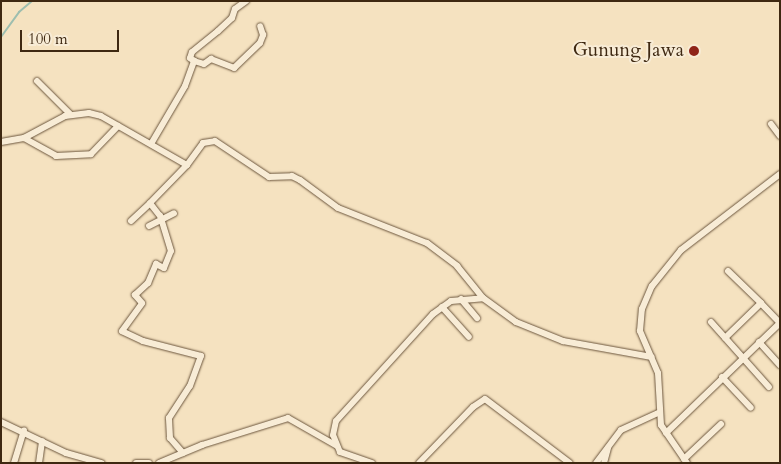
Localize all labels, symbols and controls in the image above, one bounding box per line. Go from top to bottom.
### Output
scale bar [22,20,121,52]
text: 100 m [28,29,68,49]
place label: Gunung Jawa [573,40,684,62]
marker: Gunung Jawa [688,45,700,57]

